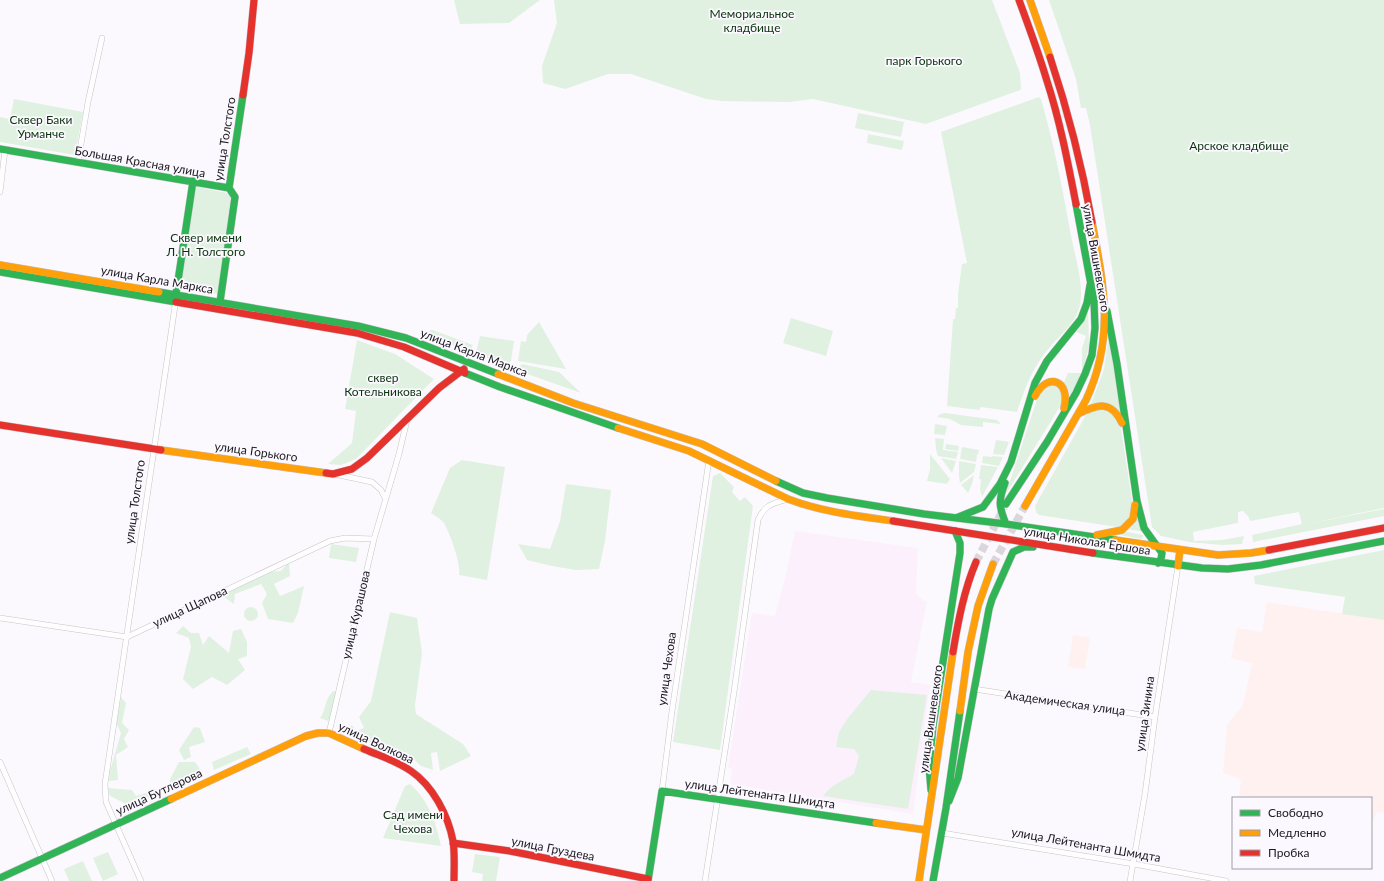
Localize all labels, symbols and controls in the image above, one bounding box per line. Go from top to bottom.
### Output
park label: Мемориальное кладбище [710,6,794,35]
park label: парк Горького [886,53,963,68]
street label: улица Толстого [210,96,239,182]
park label: Сквер Баки Урманче [10,112,72,141]
park label: Арское кладбище [1189,138,1289,153]
street label: Большая Красная улица [74,143,207,180]
street label: улица Вишневского [1080,203,1113,313]
park label: Сквер имени Л. Н. Толстого [166,230,246,259]
street label: улица Карла Маркса [100,262,214,297]
street label: улица Карла Маркса [418,325,530,380]
park label: сквер Котельникова [344,370,422,399]
street label: улица Горького [214,438,299,465]
street label: улица Толстого [121,459,148,545]
street label: улица Николая Ершова [1022,523,1152,558]
street label: улица Курашова [338,569,373,661]
street label: улица Щапова [150,583,230,630]
street label: улица Чехова [654,631,679,707]
street label: улица Вишневского [915,664,946,774]
street label: улица Зинина [1132,675,1157,753]
street label: Академическая улица [1004,687,1126,718]
street label: улица Волкова [336,718,417,767]
street label: улица Бутлерова [113,765,204,818]
street label: улица Лейтенанта Шмидта [684,776,836,811]
legend [1232,797,1372,869]
text: Свободно [1268,805,1324,820]
park label: Сад имени Чехова [383,807,443,836]
street label: улица Лейтенанта Шмидта [1010,824,1162,865]
text: Медленно [1268,825,1327,840]
street label: улица Груздева [510,833,596,864]
text: Пробка [1268,845,1309,860]

